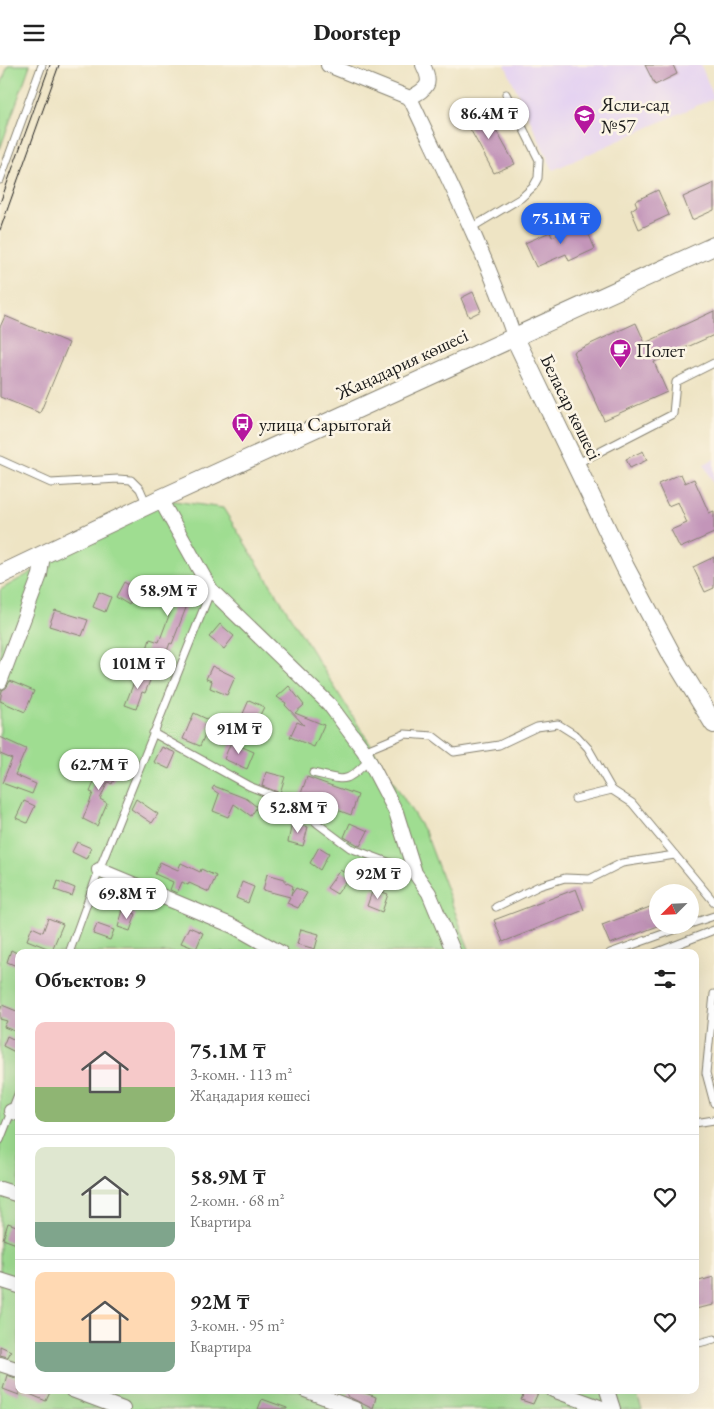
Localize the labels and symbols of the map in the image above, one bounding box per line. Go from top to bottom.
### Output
place label: Ясли-сад №57 [600,92,669,139]
pin: 86.4M ₸ [443,97,535,140]
school or university icon: Ясли-сад №57 [573,103,597,134]
pin: 75.1M ₸ [515,203,607,245]
street label: Жаңадария көшесі [331,322,472,406]
cafe icon: Полет [608,338,632,369]
place label: Полет [636,338,685,363]
street label: Беласар көшесі [535,350,608,464]
bus stop icon: улица Сарытогай [231,412,255,443]
place label: улица Сарытогай [259,412,391,437]
pin: 58.9M ₸ [122,575,214,617]
pin: 101M ₸ [97,647,179,690]
pin: 91M ₸ [204,713,274,755]
pin: 62.7M ₸ [53,749,145,791]
pin: 52.8M ₸ [252,791,344,834]
pin: 92M ₸ [343,857,413,900]
pin: 69.8M ₸ [81,877,173,920]
north arrow [649,884,699,934]

